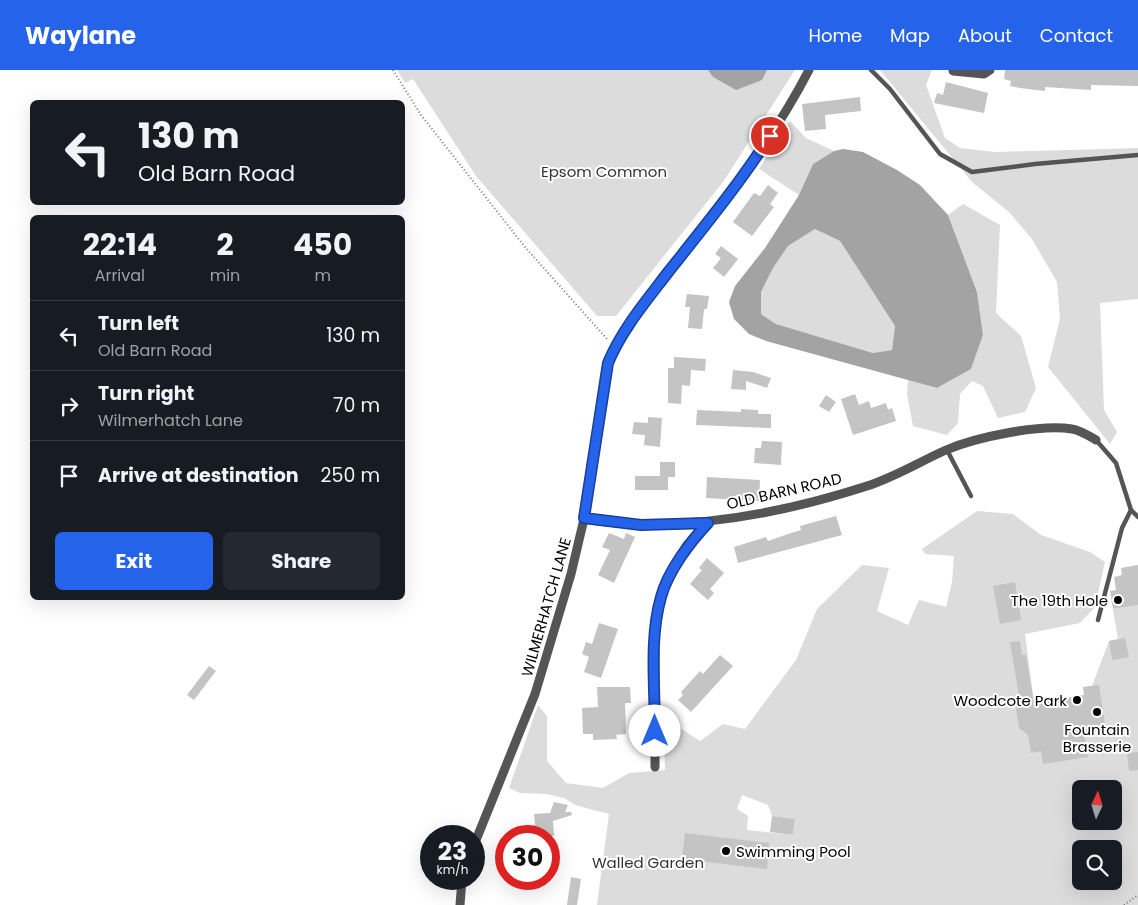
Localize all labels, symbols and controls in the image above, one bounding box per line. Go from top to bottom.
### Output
text: Waylane [25,19,136,52]
text: Home [808,23,862,48]
text: Map [890,23,930,48]
text: About [958,23,1012,48]
text: Contact [1040,23,1113,48]
text: 130 m [138,111,240,160]
pin [749,115,791,157]
icon: left [55,120,120,185]
icon: arrive [756,122,784,150]
text: Old Barn Road [138,158,295,189]
park label: Epsom Common [541,161,667,182]
text: 22:14 [83,223,157,266]
text: 2 [216,223,234,266]
text: 450 [293,223,352,266]
text: Arrival [95,264,145,287]
text: min [210,264,240,287]
text: m [314,264,331,287]
text: Turn left [98,310,179,337]
icon: left [55,322,83,350]
text: 130 m [326,322,380,349]
text: Old Barn Road [98,339,212,362]
text: Turn right [98,380,194,407]
icon: right [55,392,83,420]
text: 70 m [333,392,380,419]
text: Wilmerhatch Lane [98,409,243,432]
icon: arrive [55,462,83,490]
text: Arrive at destination [98,462,299,489]
text: 250 m [321,462,380,489]
street label: OLD BARN ROAD [724,468,844,514]
button: Exit [55,532,213,590]
button: Share [223,532,380,590]
street label: WILMERHATCH LANE [516,535,576,679]
place label: The 19th Hole [1011,590,1108,611]
marker: The 19th Hole [1112,594,1124,606]
place label: Woodcote Park [953,690,1067,711]
marker: Woodcote Park [1071,694,1083,706]
position arrow [628,704,680,756]
marker: Fountain Brasserie [1091,706,1103,718]
place label: Fountain Brasserie [1063,719,1131,757]
north arrow [1072,780,1122,830]
map controls [1072,780,1122,890]
speed limit sign: 30 [495,825,560,890]
text: 23 [438,834,467,869]
button: search [1072,840,1122,890]
place label: Swimming Pool [736,841,851,862]
marker: Swimming Pool [720,845,732,857]
park label: Walled Garden [592,852,704,873]
text: km/h [437,861,468,878]

